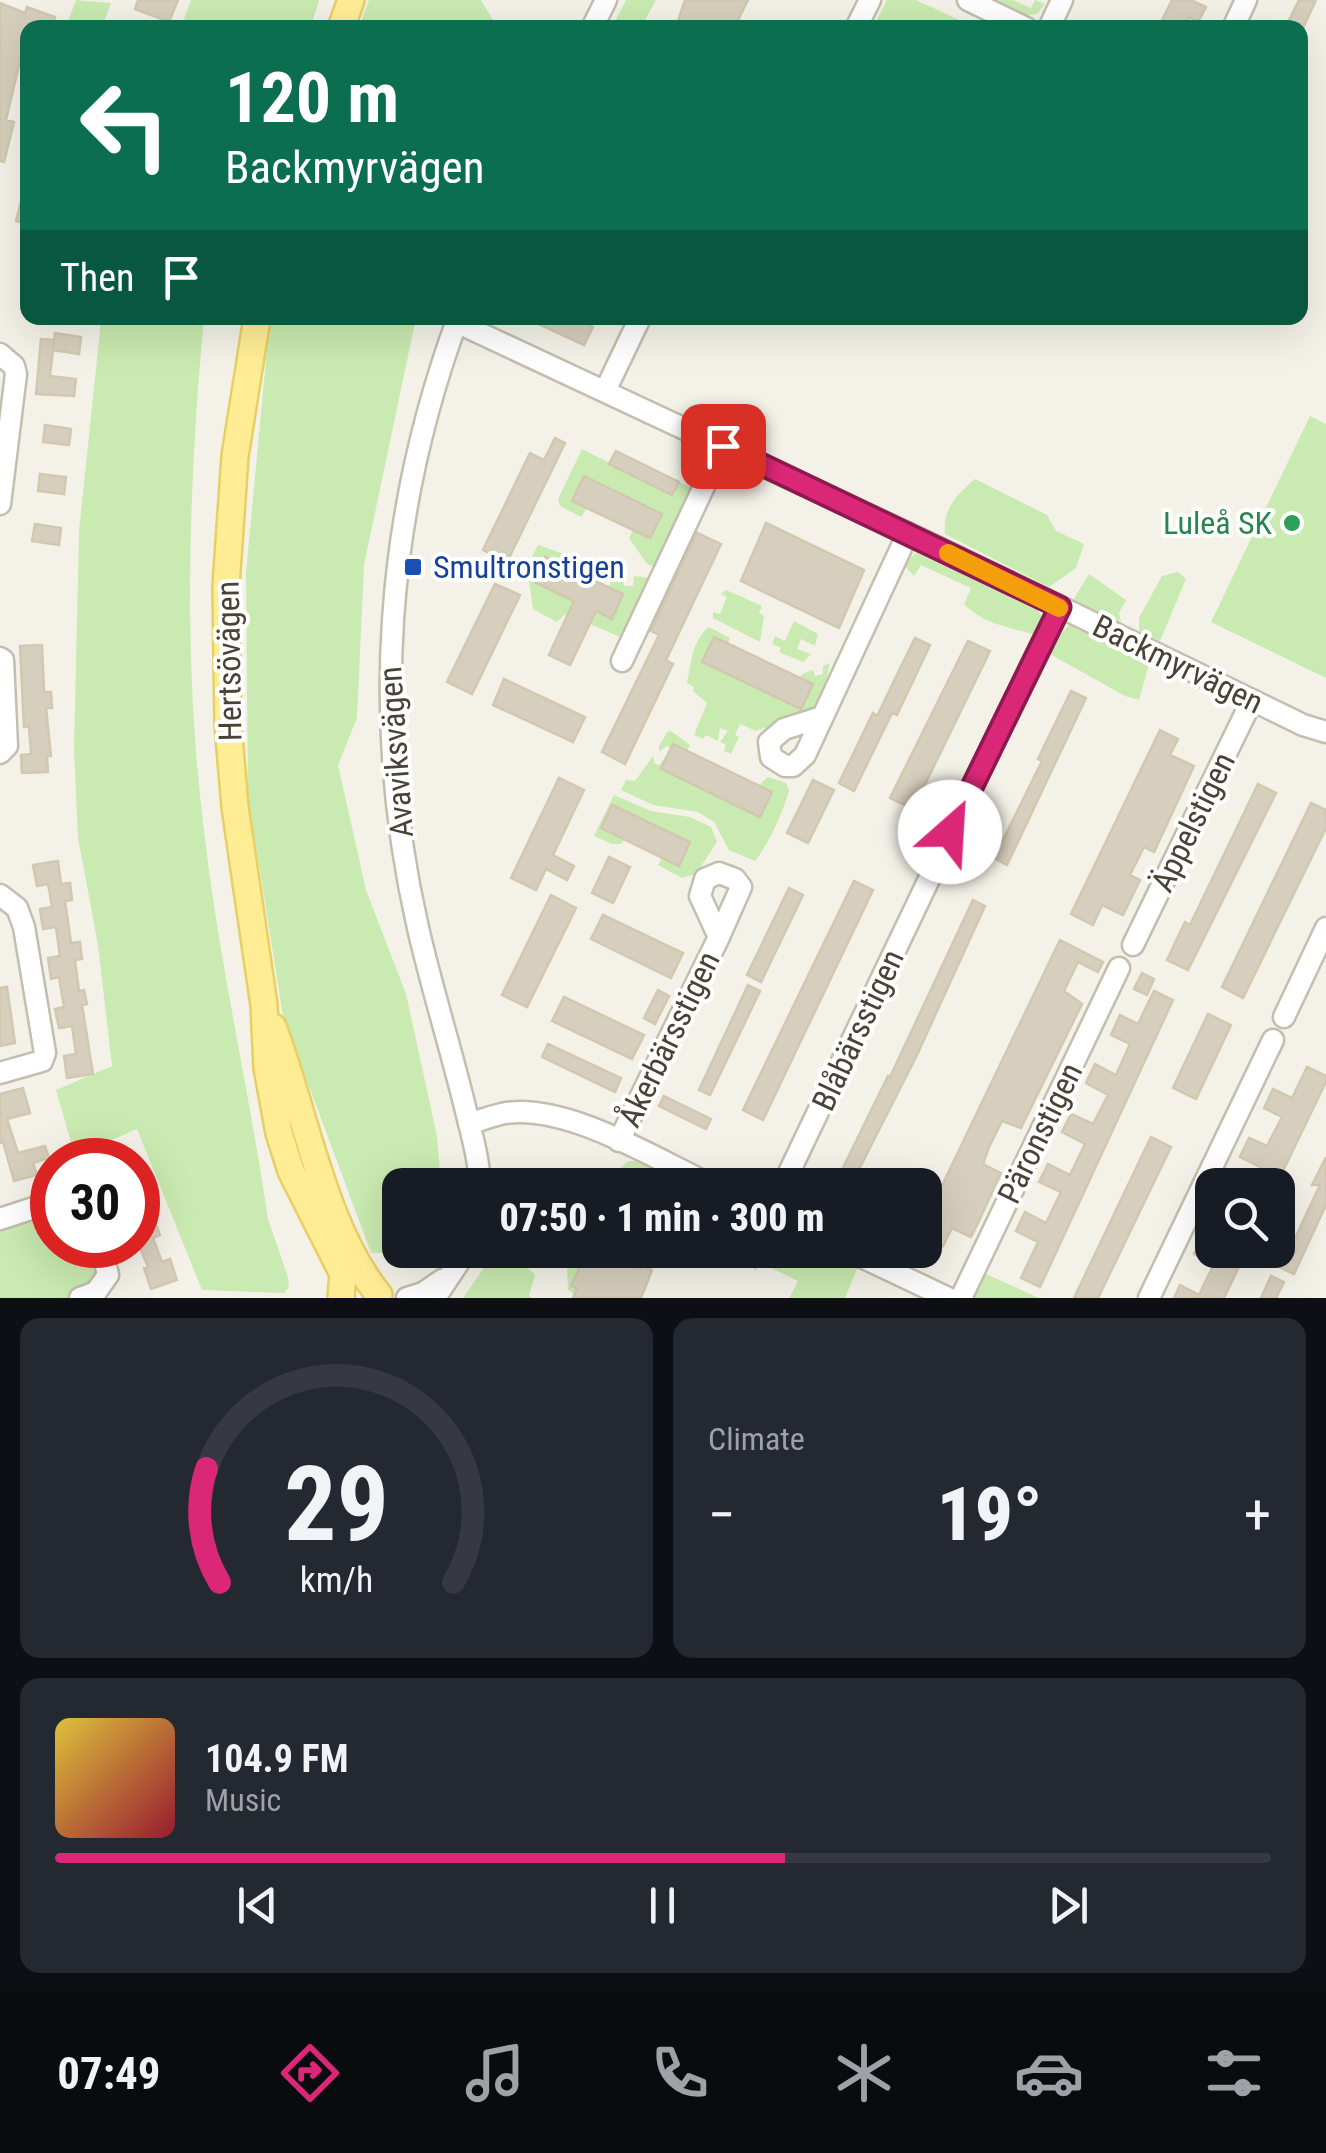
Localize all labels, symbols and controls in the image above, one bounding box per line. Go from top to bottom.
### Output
text: 120 m [225,57,399,139]
icon: left [60,60,190,190]
text: Backmyrvägen [225,141,484,194]
icon: arrive [154,250,209,305]
text: Then [60,256,134,300]
pin [681,404,766,489]
icon: arrive [696,419,751,474]
place label: Luleå SK [1163,504,1273,542]
marker: Luleå SK [1281,512,1303,534]
place label: Smultronstigen [433,548,625,586]
marker: Smultronstigen [402,556,424,578]
street label: Hertsövägen [209,581,249,741]
street label: Backmyrvägen [1087,606,1269,722]
street label: Avaviksvägen [371,665,421,839]
street label: Äppelstigen [1143,746,1243,898]
position arrow [898,780,1002,884]
street label: Blåbärsstigen [804,943,912,1117]
street label: Åkerbärsstigen [609,945,728,1133]
street label: Päronstigen [990,1057,1090,1209]
speed limit sign: 30 [30,1138,160,1268]
map controls [1195,1168,1295,1268]
button: search [1195,1168,1295,1268]
text: 07:50 · 1 min · 300 m [500,1196,824,1240]
text: Climate [708,1420,805,1458]
text: 29 [284,1444,389,1565]
text: 19° [937,1470,1042,1558]
text: − [708,1483,736,1547]
text: + [1244,1483,1271,1547]
text: km/h [300,1559,373,1601]
text: 104.9 FM [205,1737,349,1781]
text: Music [205,1781,281,1819]
icon: previous [230,1878,285,1933]
icon: pause [635,1878,690,1933]
icon: next [1041,1878,1096,1933]
icon: directions [275,2038,345,2108]
icon: music [460,2038,530,2108]
icon: phone [645,2038,715,2108]
icon: climate [829,2038,899,2108]
icon: car [1014,2038,1084,2108]
icon: filters [1199,2038,1269,2108]
text: 07:49 [57,2047,161,2100]

